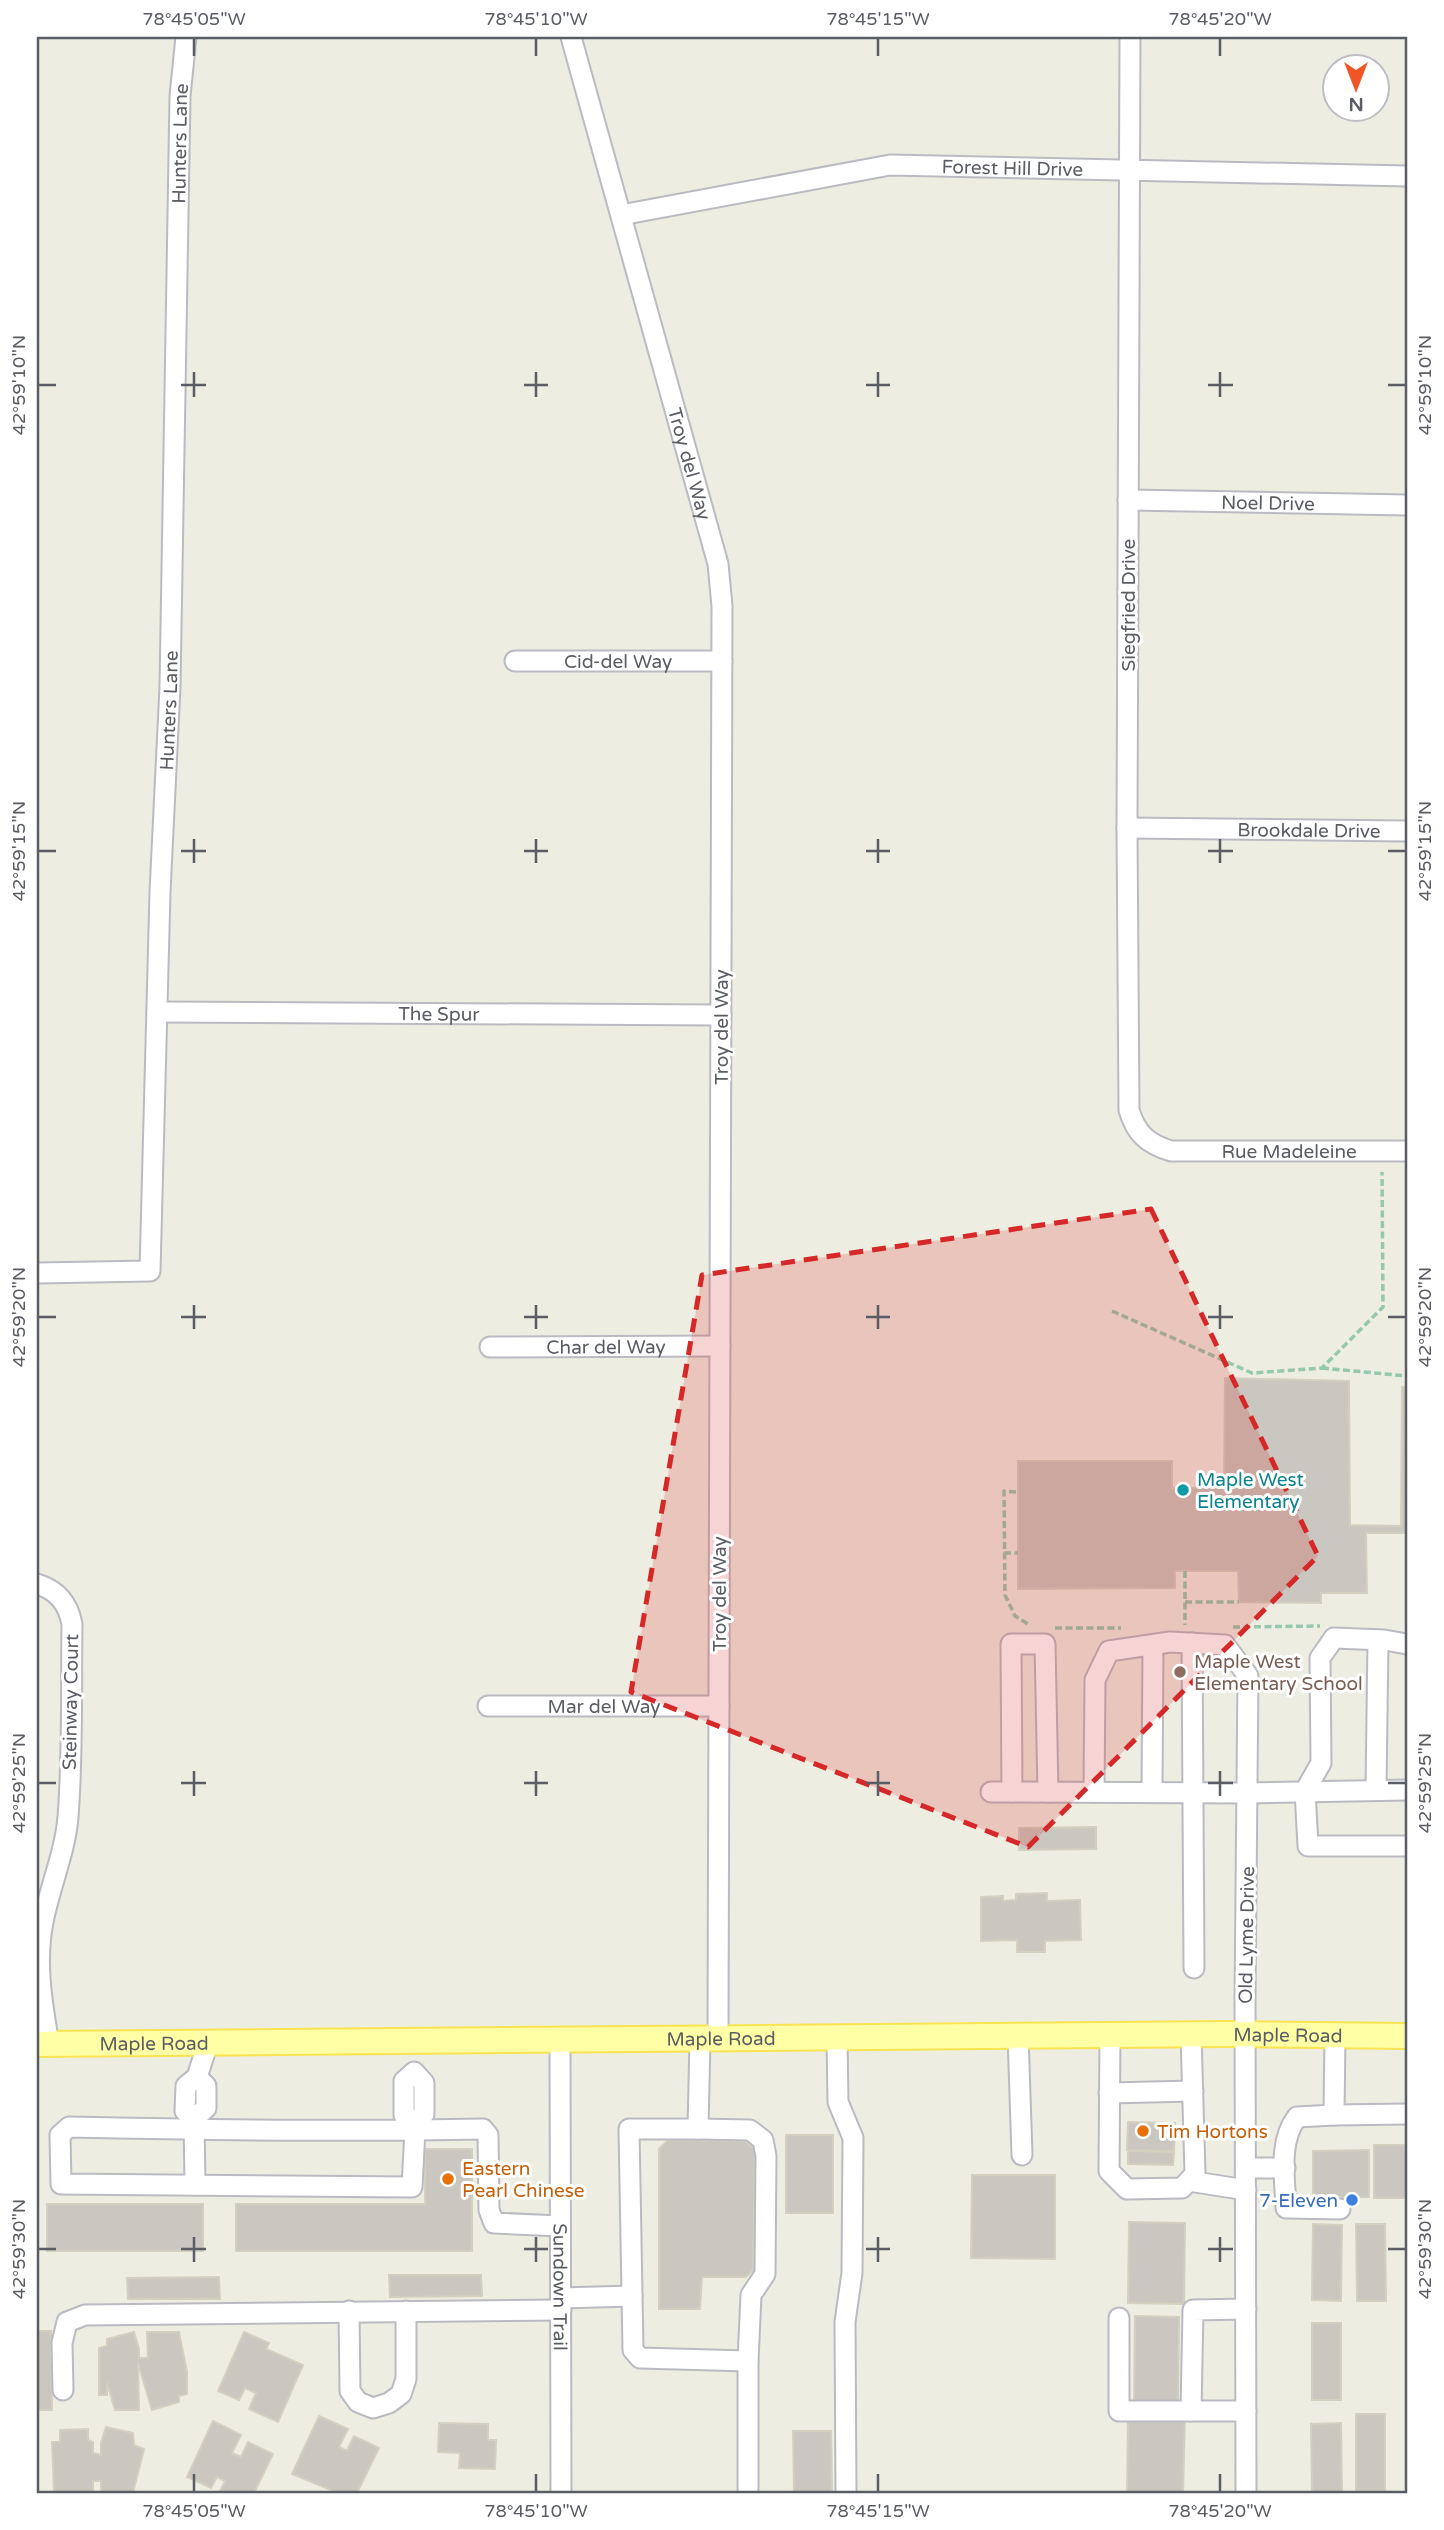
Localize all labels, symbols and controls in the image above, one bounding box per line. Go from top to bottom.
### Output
text: 78°45'05"W [142,8,246,30]
text: 78°45'10"W [484,8,588,30]
text: 78°45'15"W [826,8,930,30]
text: 78°45'20"W [1168,8,1272,30]
north arrow [1322,52,1392,122]
street label: Hunters Lane [168,82,193,204]
text: N [1348,93,1364,115]
street label: Forest Hill Drive [941,156,1083,181]
text: 42°59'10"N [8,335,30,435]
text: 42°59'10"N [1414,335,1436,435]
street label: Troy del Way [663,405,715,523]
street label: Noel Drive [1221,492,1315,515]
street label: Siegfried Drive [1118,539,1140,671]
street label: Hunters Lane [156,650,183,771]
street label: Cid-del Way [564,651,672,673]
text: 42°59'15"N [8,801,30,901]
text: 42°59'15"N [1414,801,1436,901]
street label: Brookdale Drive [1237,819,1381,843]
street label: Troy del Way [711,969,733,1085]
street label: The Spur [398,1003,480,1026]
street label: Rue Madeleine [1222,1141,1357,1163]
text: 42°59'20"N [8,1267,30,1367]
text: 42°59'20"N [1414,1267,1436,1367]
street label: Char del Way [546,1336,666,1359]
place label: Maple West Elementary [1197,1469,1304,1513]
marker: Maple West Elementary [1175,1482,1191,1498]
street label: Troy del Way [709,1536,731,1652]
street label: Steinway Court [59,1634,83,1770]
place label: Maple West Elementary School [1194,1651,1363,1695]
marker: Maple West Elementary School [1172,1664,1188,1680]
street label: Mar del Way [548,1696,660,1718]
text: 42°59'25"N [8,1733,30,1833]
text: 42°59'25"N [1414,1733,1436,1833]
street label: Old Lyme Drive [1235,1866,1259,2004]
street label: Maple Road [1233,2024,1343,2047]
street label: Maple Road [666,2028,776,2051]
street label: Maple Road [99,2033,209,2055]
place label: Tim Hortons [1157,2121,1268,2143]
marker: Tim Hortons [1135,2123,1151,2139]
place label: Eastern Pearl Chinese [462,2158,585,2202]
marker: Eastern Pearl Chinese [440,2171,456,2187]
place label: 7-Eleven [1259,2190,1338,2212]
marker: 7-Eleven [1344,2192,1360,2208]
text: 42°59'30"N [8,2199,30,2299]
text: 42°59'30"N [1414,2199,1436,2299]
street label: Sundown Trail [548,2223,571,2351]
text: 78°45'05"W [142,2500,246,2522]
text: 78°45'10"W [484,2500,588,2522]
text: 78°45'15"W [826,2500,930,2522]
text: 78°45'20"W [1168,2500,1272,2522]

